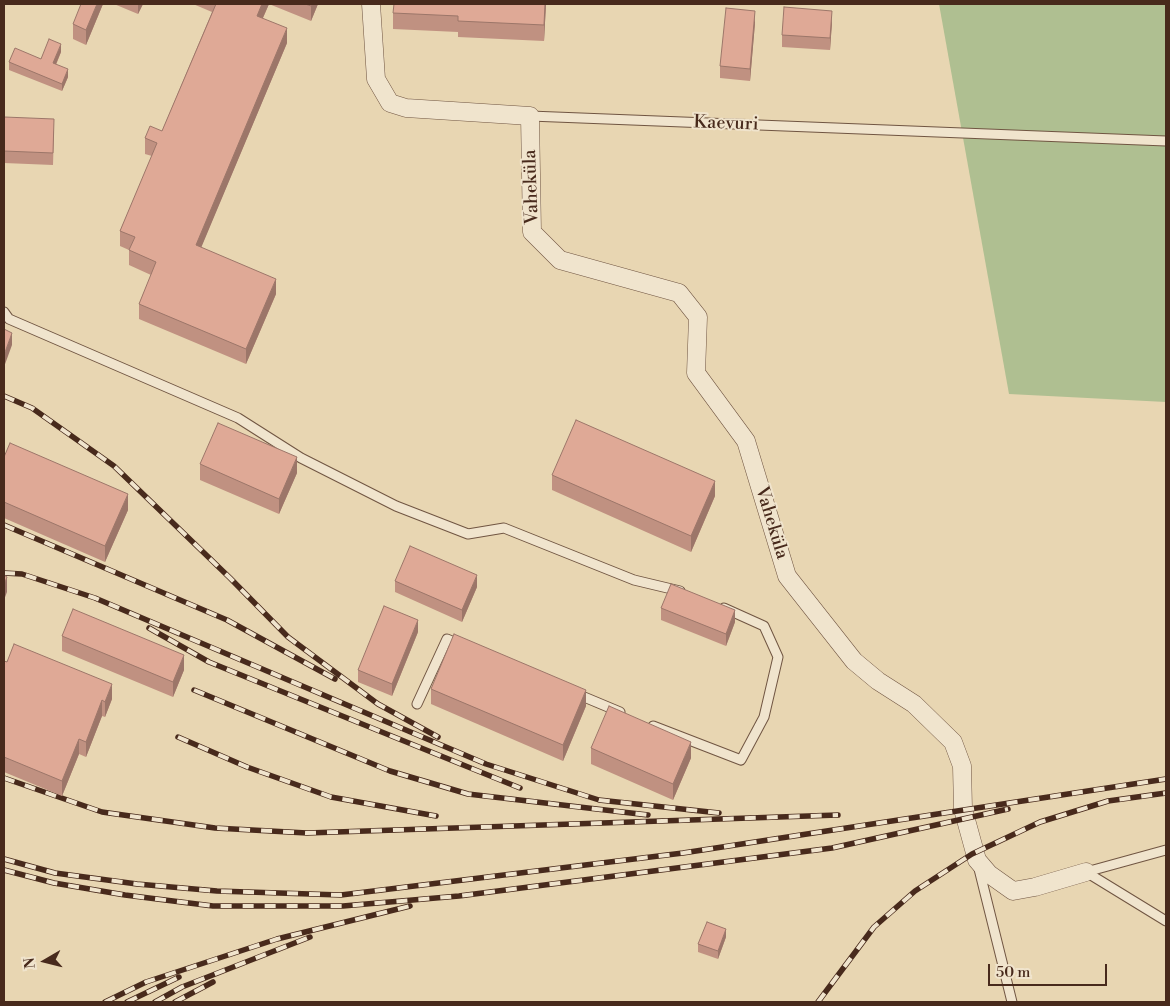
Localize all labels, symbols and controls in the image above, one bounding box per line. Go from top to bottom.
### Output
street label: Kaevuri [693,112,759,136]
street label: Vaheküla [520,149,544,225]
street label: Vaheküla [750,484,792,562]
north arrow [20,936,70,986]
scale bar [990,954,1109,986]
text: N [20,956,40,970]
text: 50 m [996,963,1030,982]

